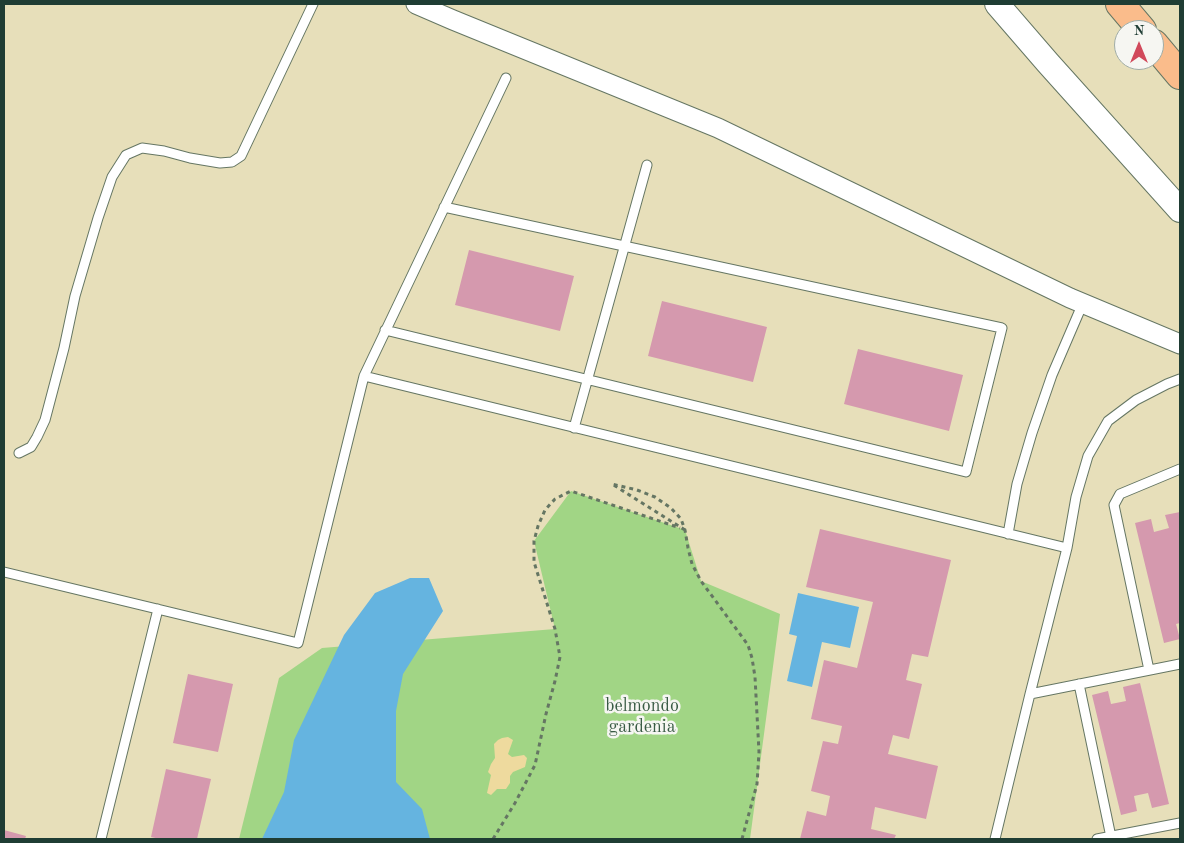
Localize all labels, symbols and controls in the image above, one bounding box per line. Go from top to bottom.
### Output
north arrow [1114,20,1164,70]
text: N [1134,24,1144,38]
park label: belmondo gardenia [605,695,679,738]

